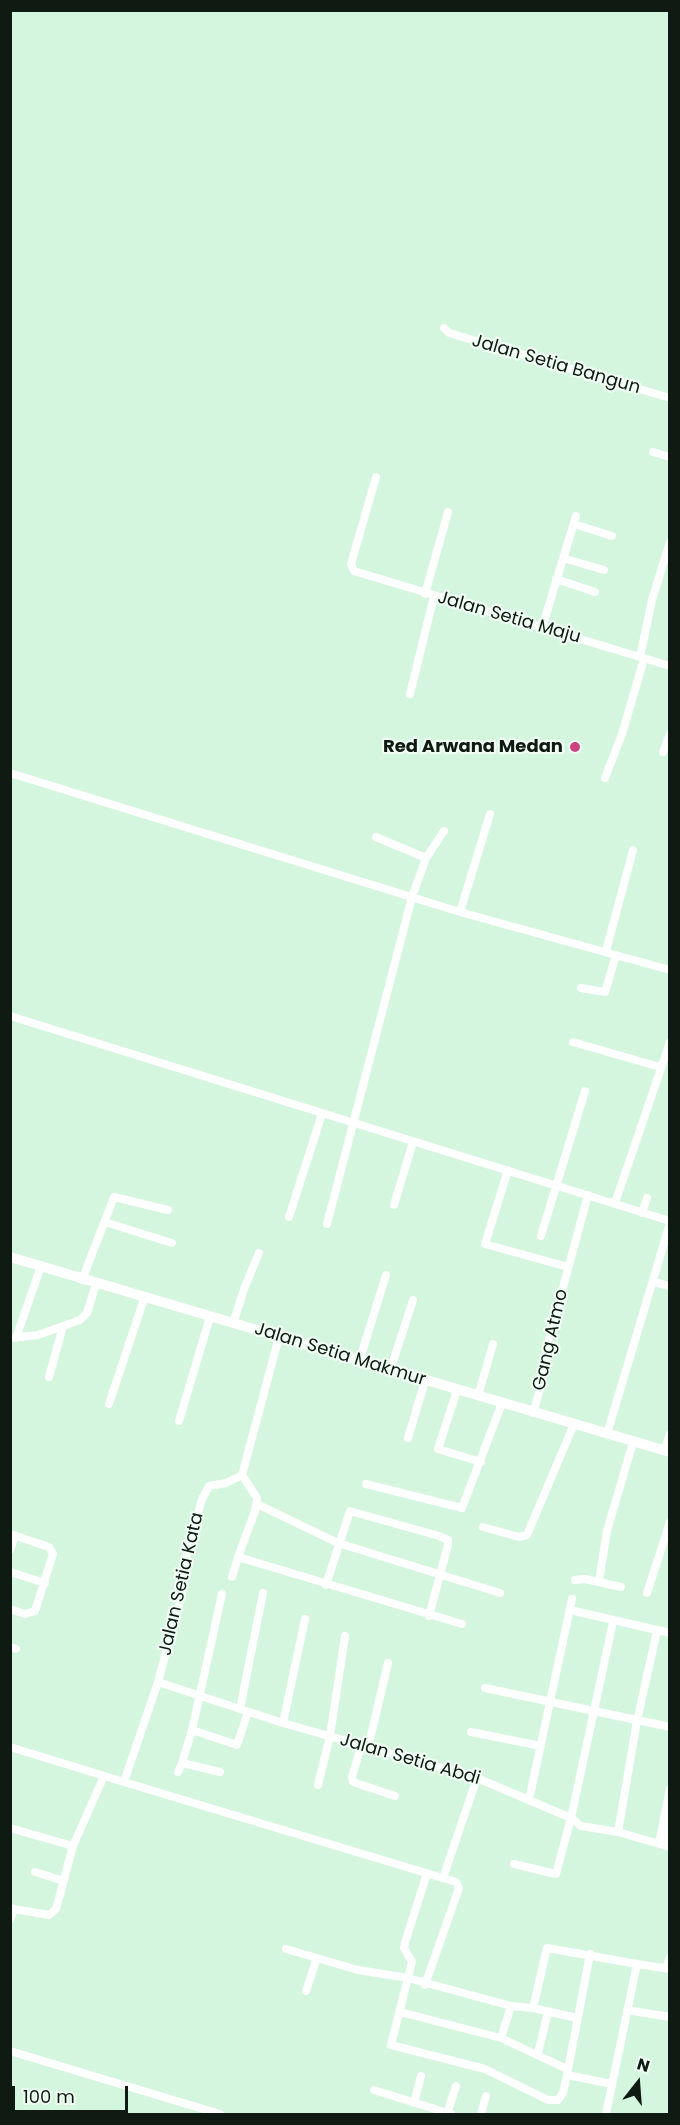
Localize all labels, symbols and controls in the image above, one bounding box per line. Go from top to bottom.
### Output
street label: Jalan Setia Bangun [469,331,643,399]
street label: Jalan Setia Maju [435,587,583,649]
place label: Red Arwana Medan [383,736,563,758]
marker: Red Arwana Medan [568,740,582,754]
street label: Gang Atmo [529,1287,573,1393]
street label: Jalan Setia Makmur [252,1319,428,1391]
street label: Jalan Setia Kata [155,1510,209,1658]
street label: Jalan Setia Abdi [337,1730,483,1790]
north arrow [608,2053,668,2113]
text: N [634,2053,653,2078]
scale bar [15,2074,130,2112]
text: 100 m [23,2084,75,2109]

